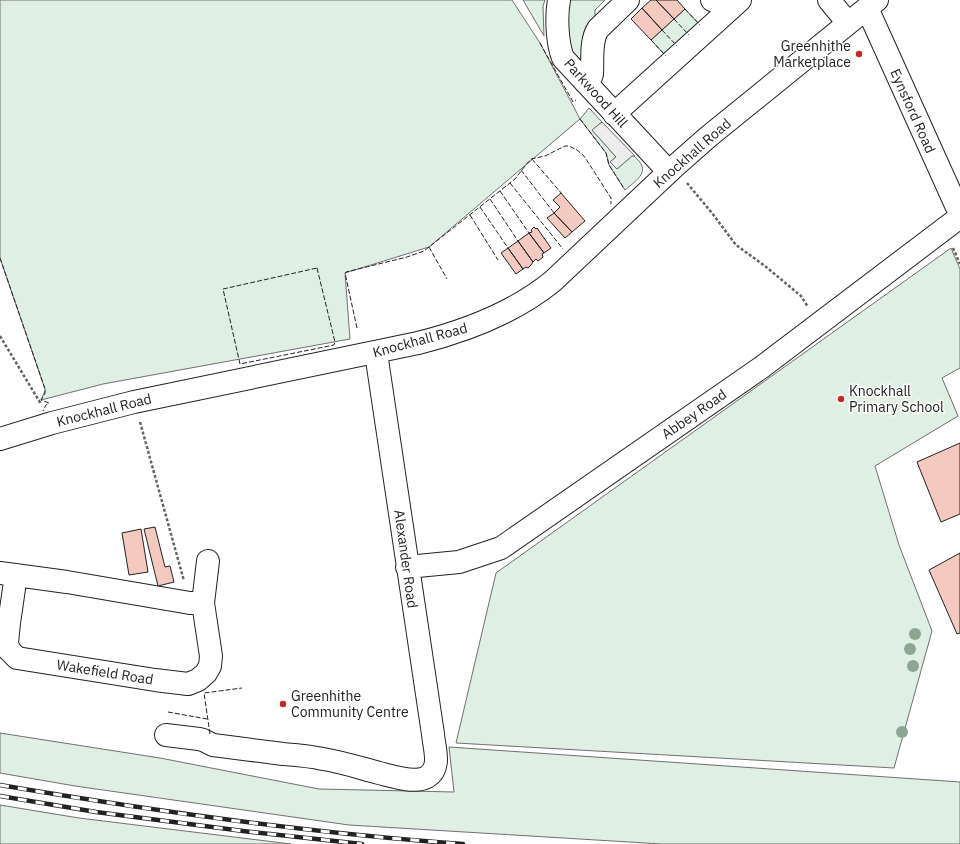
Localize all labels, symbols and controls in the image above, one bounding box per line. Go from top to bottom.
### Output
place label: Greenhithe Marketplace [773,37,851,71]
marker: Greenhithe Marketplace [854,49,864,59]
street label: Parkwood Hill [560,55,632,132]
street label: Eynsford Road [886,66,940,156]
street label: Knockhall Road [649,114,735,192]
street label: Knockhall Road [371,319,469,361]
place label: Knockhall Primary School [849,382,944,416]
street label: Abbey Road [658,385,730,443]
street label: Knockhall Road [55,389,153,431]
marker: Knockhall Primary School [836,394,846,404]
street label: Alexander Road [390,509,422,609]
street label: Wakefield Road [55,655,155,689]
place label: Greenhithe Community Centre [291,687,409,721]
marker: Greenhithe Community Centre [278,699,288,709]

